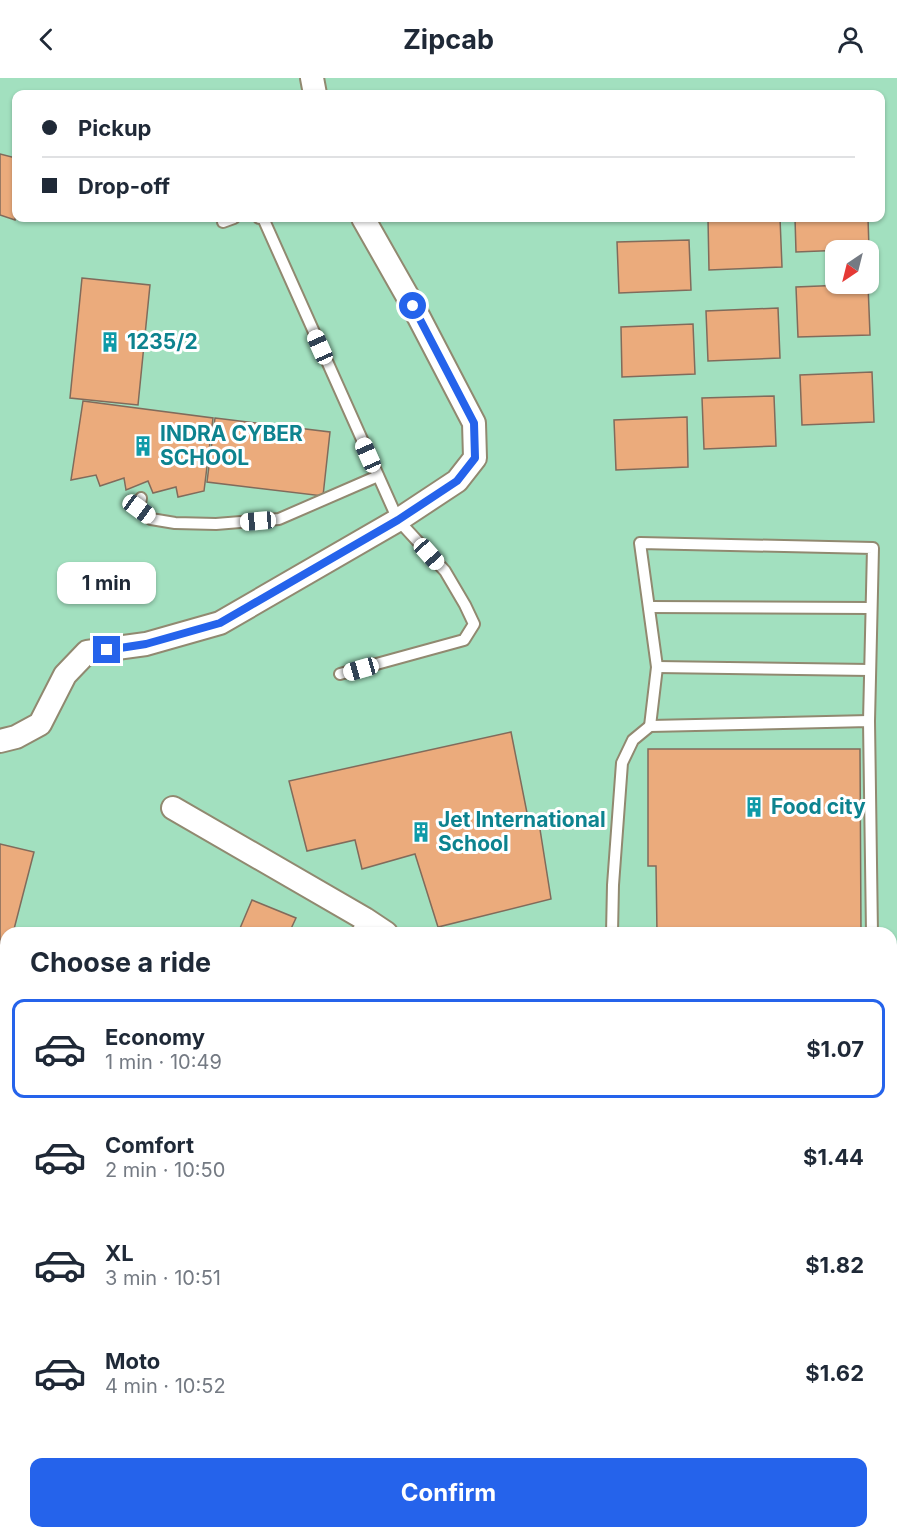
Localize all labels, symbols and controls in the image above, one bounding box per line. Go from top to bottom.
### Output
icon: back [30,23,63,56]
text: Zipcab [403,23,494,56]
icon: person [834,23,867,56]
text: Pickup [78,115,152,141]
text: Drop-off [78,173,170,199]
north arrow [825,240,879,294]
map controls [825,240,879,294]
route start [399,292,426,319]
car [304,327,336,367]
place label: 1235/2 [127,329,198,354]
building icon: 1235/2 [98,330,122,354]
place label: INDRA CYBER SCHOOL [160,421,303,470]
building icon: INDRA CYBER SCHOOL [131,434,155,458]
car [352,435,384,475]
car [119,491,159,527]
car [239,510,277,532]
car [410,535,448,573]
callout: 1 min [57,563,156,605]
text: 1 min [82,571,131,595]
route end [93,636,120,663]
car [341,655,381,683]
place label: Food city [771,794,866,819]
building icon: Food city [742,795,766,819]
place label: Jet International School [438,807,606,856]
building icon: Jet International School [409,820,433,844]
text: Choose a ride [30,946,211,979]
icon: car [33,1022,87,1076]
text: Economy [105,1024,205,1050]
text: $1.07 [806,1036,864,1062]
text: 1 min · 10:49 [105,1050,222,1074]
icon: car [33,1130,87,1184]
text: Comfort [105,1132,194,1158]
text: $1.44 [803,1144,864,1170]
text: 2 min · 10:50 [105,1158,225,1182]
icon: car [33,1238,87,1292]
text: XL [105,1240,134,1266]
text: $1.82 [805,1252,864,1278]
text: 3 min · 10:51 [105,1266,221,1290]
icon: car [33,1346,87,1400]
text: Moto [105,1348,160,1374]
text: $1.62 [805,1360,864,1386]
text: 4 min · 10:52 [105,1374,226,1398]
button: Confirm [30,1458,867,1527]

